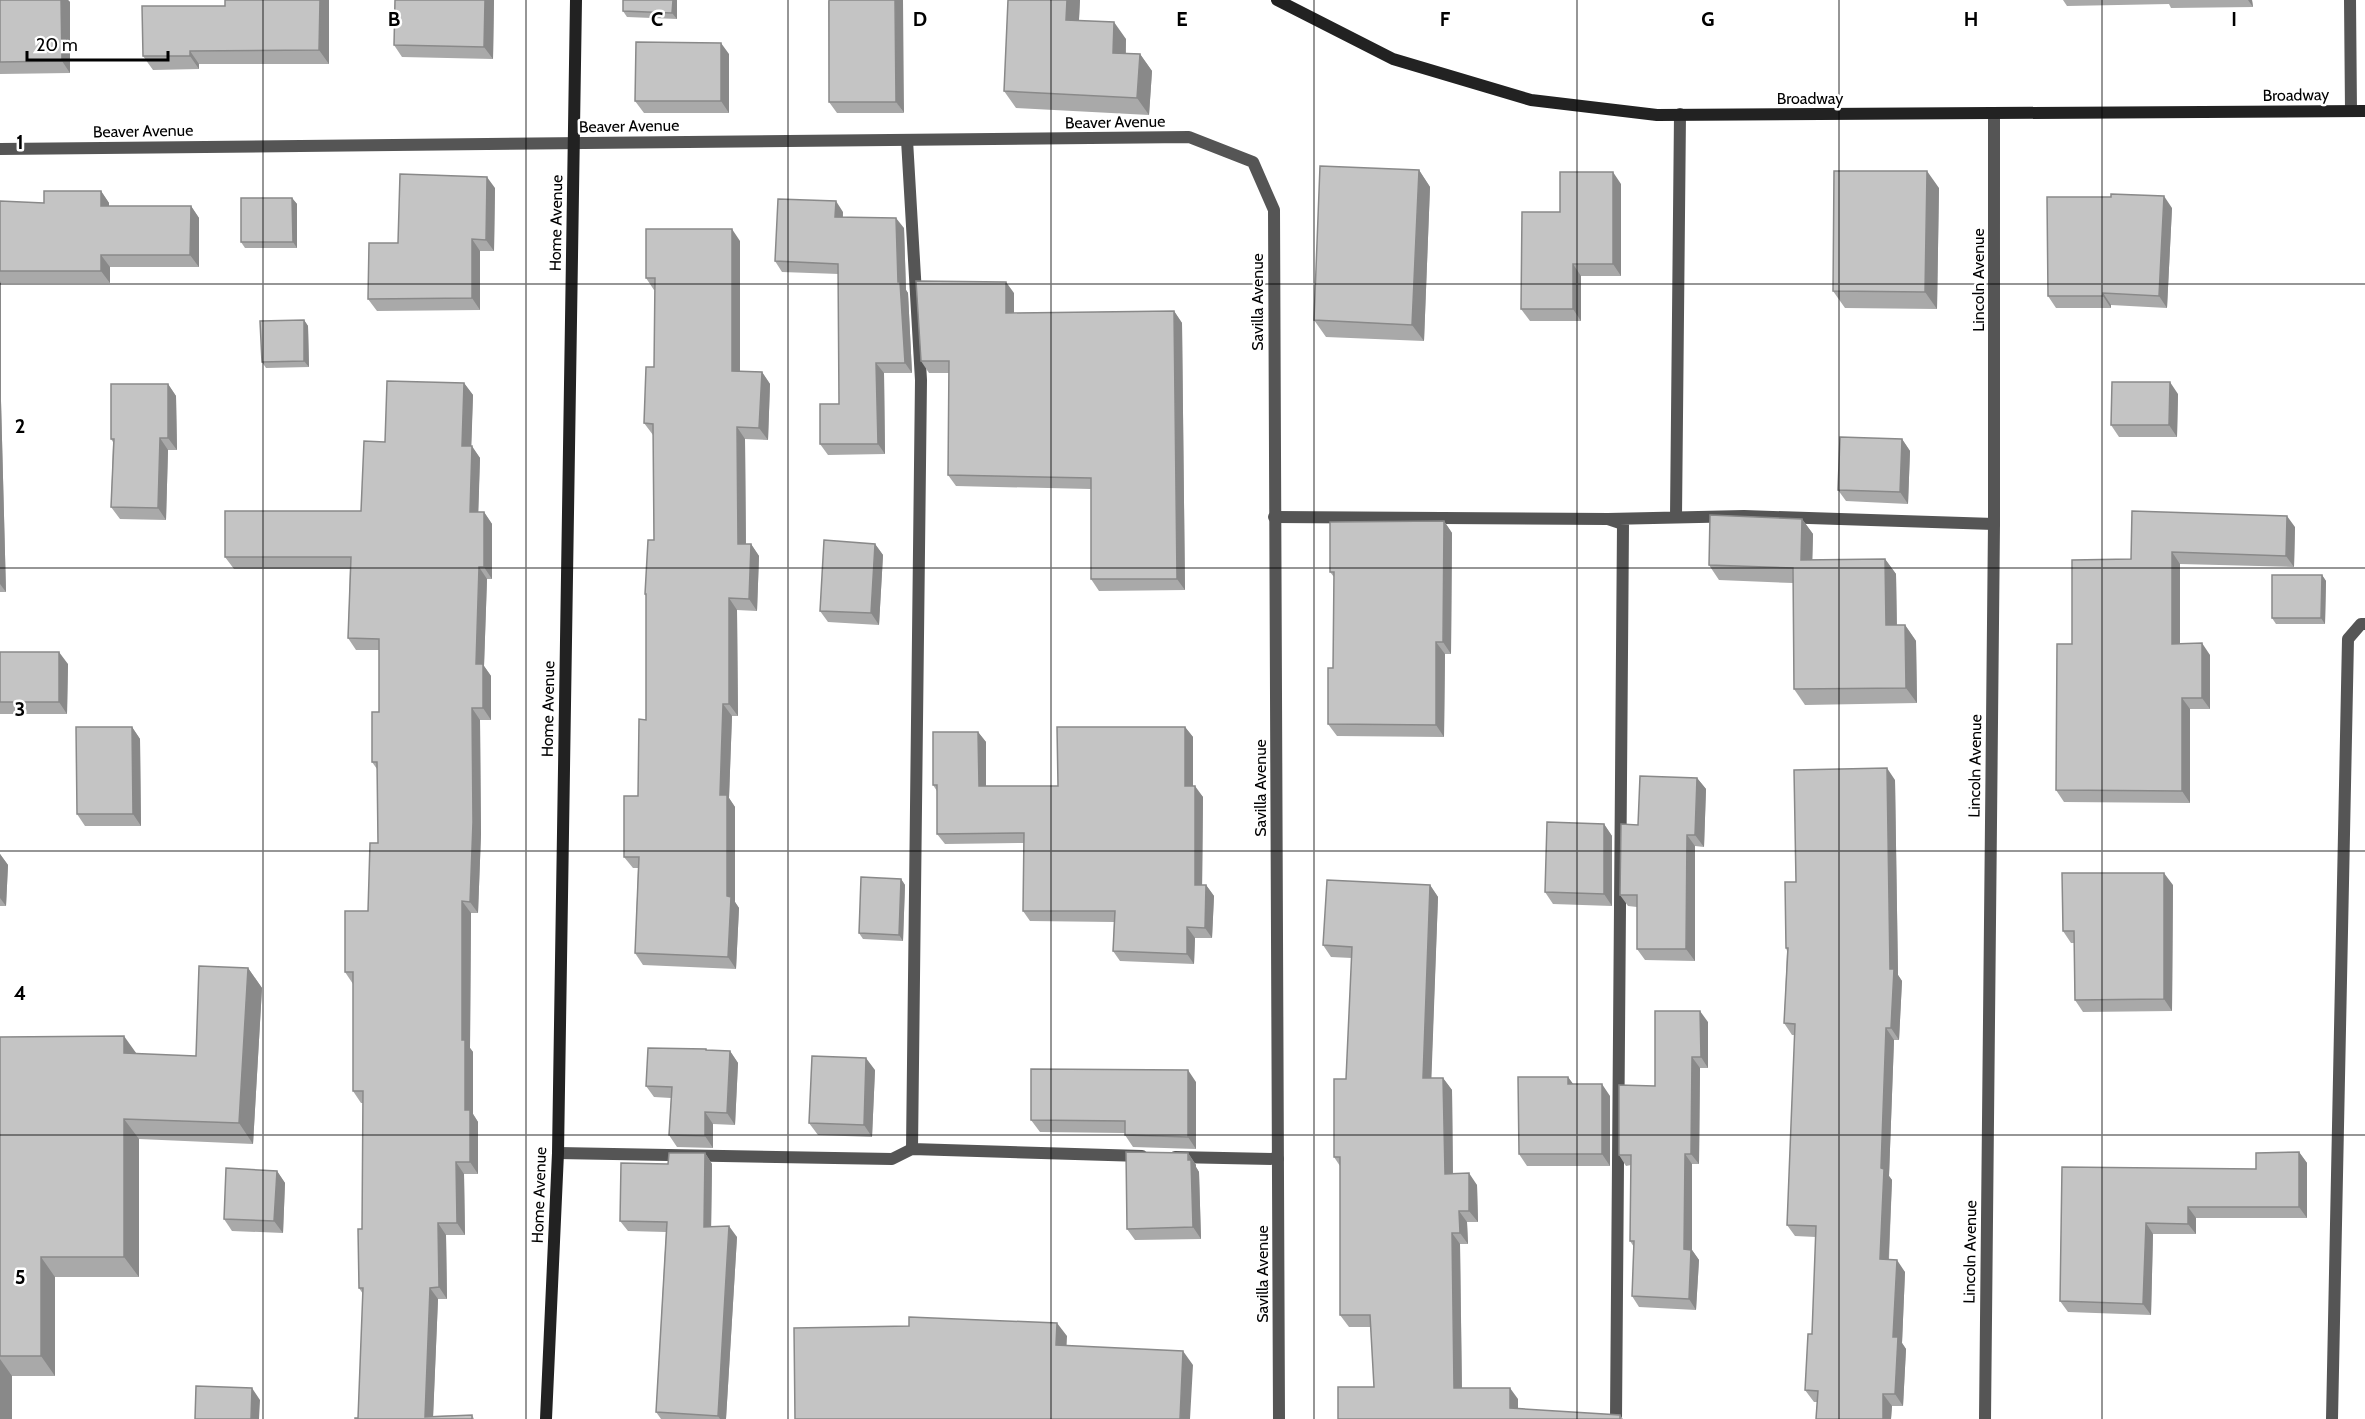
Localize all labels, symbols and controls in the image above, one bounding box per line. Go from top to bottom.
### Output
text: B [388,7,400,31]
text: C [651,7,663,31]
text: D [913,7,927,31]
text: E [1176,7,1188,31]
text: F [1440,7,1451,31]
text: G [1701,7,1715,31]
text: H [1964,7,1978,31]
text: I [2231,7,2237,31]
scale bar [27,24,168,62]
text: 20 m [36,34,78,56]
street label: Broadway [2263,85,2329,105]
street label: Broadway [1777,89,1843,108]
street label: Beaver Avenue [1065,112,1165,132]
street label: Beaver Avenue [579,116,679,136]
street label: Beaver Avenue [93,121,193,141]
text: 1 [16,130,24,154]
street label: Home Avenue [546,175,566,271]
street label: Lincoln Avenue [1969,228,1988,332]
street label: Savilla Avenue [1248,253,1267,351]
text: 2 [15,414,25,438]
street label: Home Avenue [538,661,558,757]
text: 3 [15,697,25,721]
street label: Lincoln Avenue [1965,714,1985,818]
street label: Savilla Avenue [1251,739,1270,837]
text: 4 [14,981,26,1005]
street label: Home Avenue [528,1146,550,1244]
street label: Lincoln Avenue [1960,1200,1980,1304]
street label: Savilla Avenue [1253,1225,1272,1323]
text: 5 [15,1265,25,1289]

